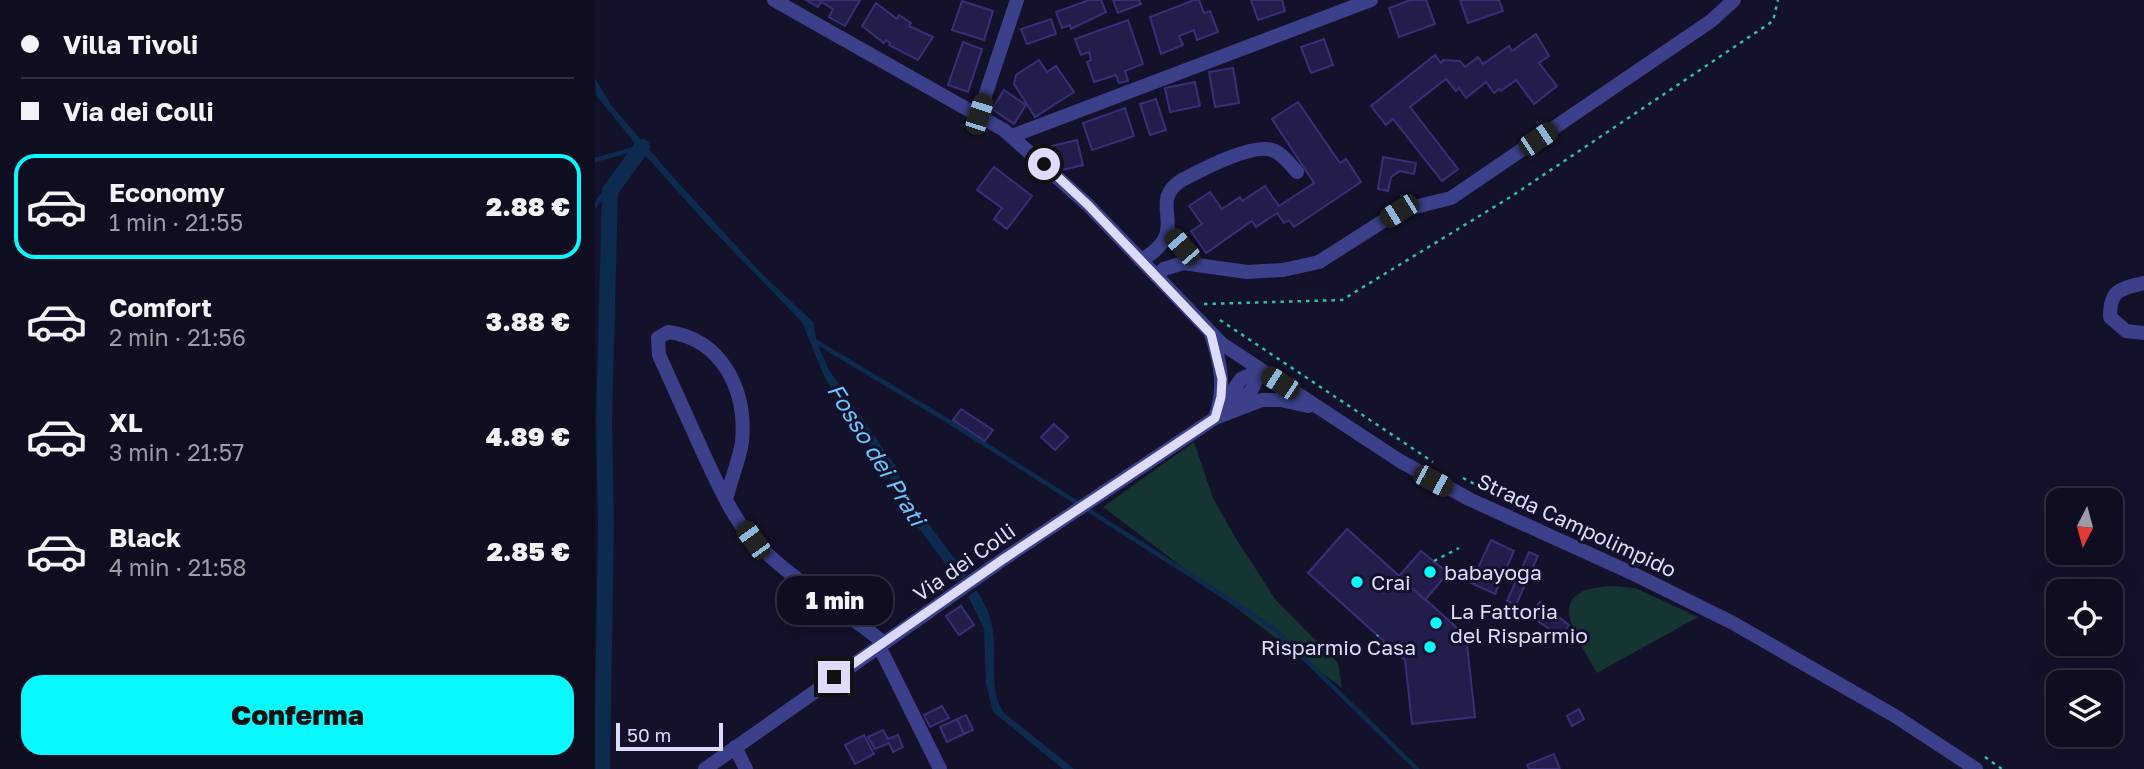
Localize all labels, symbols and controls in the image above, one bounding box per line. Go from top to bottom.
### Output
text: Villa Tivoli [63,29,198,60]
car [963,91,996,137]
text: Via dei Colli [63,96,214,127]
car [1515,119,1562,159]
route start [1028,148,1060,180]
icon: car [25,175,88,238]
text: Economy [109,177,225,208]
text: 2.88 € [486,191,570,222]
car [1376,191,1423,231]
text: 1 min · 21:55 [109,208,243,236]
car [1161,224,1204,270]
icon: car [25,290,88,353]
text: Comfort [109,292,212,323]
text: 3.88 € [486,306,570,337]
text: 2 min · 21:56 [109,323,246,351]
car [1257,363,1304,403]
water label: Fosso dei Prati [822,378,933,533]
icon: car [25,405,88,468]
text: XL [109,407,143,438]
text: 4.89 € [486,421,570,452]
text: 3 min · 21:57 [109,438,244,466]
car [1410,462,1457,500]
street label: Strada Campolimpido [1473,467,1681,583]
north arrow [2046,488,2123,565]
map controls [2046,488,2123,747]
car [733,517,774,563]
street label: Via dei Colli [908,517,1020,607]
icon: car [25,520,88,583]
text: Black [109,522,181,553]
text: 2.85 € [487,536,570,567]
text: 4 min · 21:58 [109,553,247,581]
place label: babayoga [1444,559,1542,585]
marker: babayoga [1422,564,1438,580]
place label: Crai [1371,569,1411,595]
marker: Crai [1349,574,1365,590]
callout: 1 min [776,576,892,624]
button: locate [2046,579,2123,656]
text: 1 min [806,586,864,614]
place label: La Fattoria del Risparmio [1450,598,1588,648]
marker: La Fattoria del Risparmio [1428,615,1444,631]
place label: Risparmio Casa [1261,634,1416,660]
marker: Risparmio Casa [1422,639,1438,655]
route end [818,661,850,693]
button: layers [2046,670,2123,747]
button: Conferma [21,675,574,755]
scale bar [616,720,723,752]
text: 50 m [627,723,671,746]

